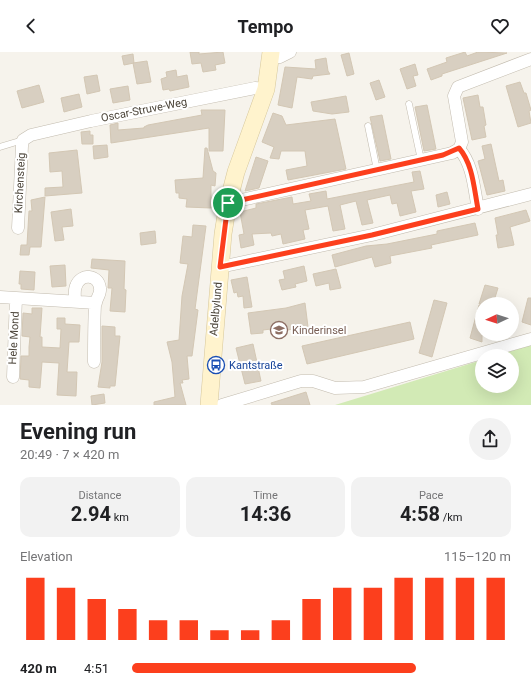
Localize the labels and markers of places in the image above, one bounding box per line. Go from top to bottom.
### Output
pin [211,186,245,220]
school or university icon: Kinderinsel [269,320,289,340]
place label: Kinderinsel [292,324,346,337]
bus stop icon: Kantstraße [206,355,226,375]
place label: Kantstraße [229,359,283,372]

